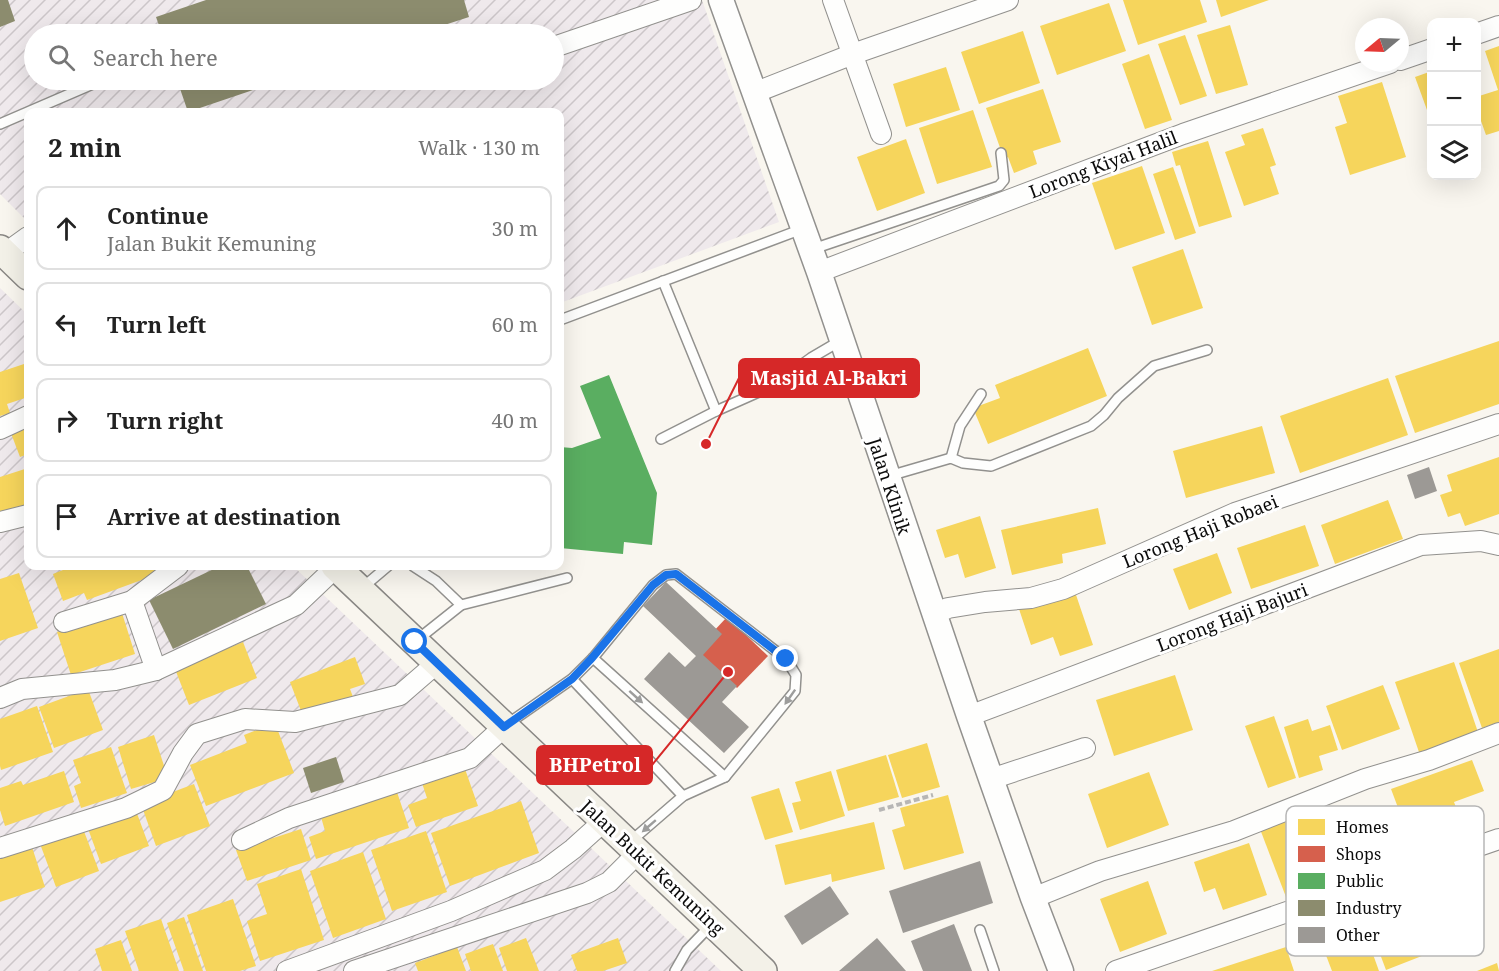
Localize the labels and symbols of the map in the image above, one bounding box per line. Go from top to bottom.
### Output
north arrow [1355,18,1409,72]
street label: Lorong Kiyai Halil [1025,125,1181,203]
callout: Masjid Al-Bakri [739,359,919,397]
text: Masjid Al-Bakri [751,364,907,391]
street label: Jalan Klinik [863,434,917,538]
street label: Lorong Haji Robaei [1119,489,1281,573]
street label: Lorong Haji Bajuri [1153,577,1311,657]
route start [401,628,427,654]
route end [772,645,798,671]
one-way arrow [784,688,796,704]
one-way arrow [628,690,643,703]
callout: BHPetrol [537,746,652,784]
text: BHPetrol [549,751,641,778]
street label: Jalan Bukit Kemuning [575,793,730,940]
legend [1286,806,1484,956]
text: Homes [1336,816,1389,838]
one-way arrow [641,819,656,833]
text: Shops [1336,843,1381,865]
text: Public [1336,870,1384,892]
text: Industry [1336,897,1403,919]
text: Other [1336,924,1380,946]

